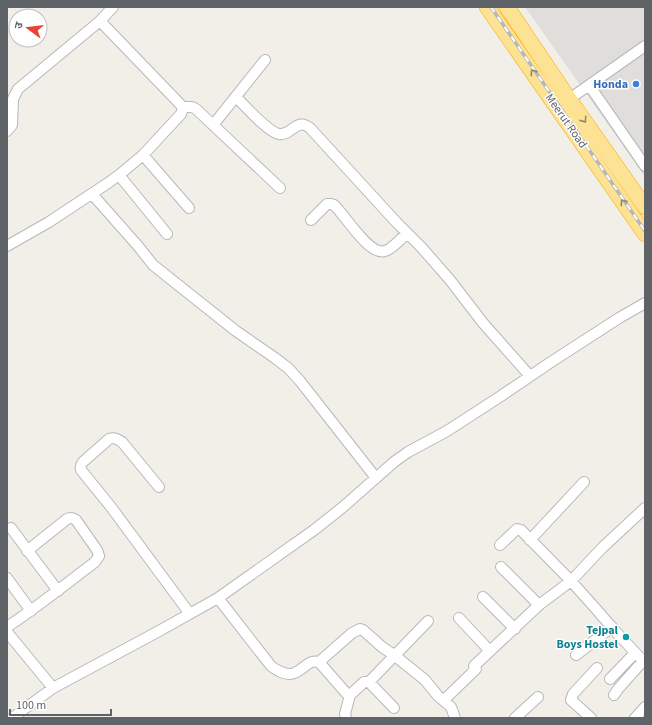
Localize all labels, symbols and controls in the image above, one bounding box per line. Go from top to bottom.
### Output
north arrow [8,8,48,48]
text: उ [11,20,27,31]
one-way arrow [531,70,538,77]
place label: Honda [593,76,628,93]
marker: Honda [631,79,641,89]
street label: Meerut Road [541,90,591,152]
one-way arrow [579,116,586,123]
one-way arrow [621,200,628,207]
place label: Tejpal Boys Hostel [556,622,619,653]
marker: Tejpal Boys Hostel [621,632,631,642]
scale bar [10,691,111,717]
text: 100 m [16,697,46,714]

